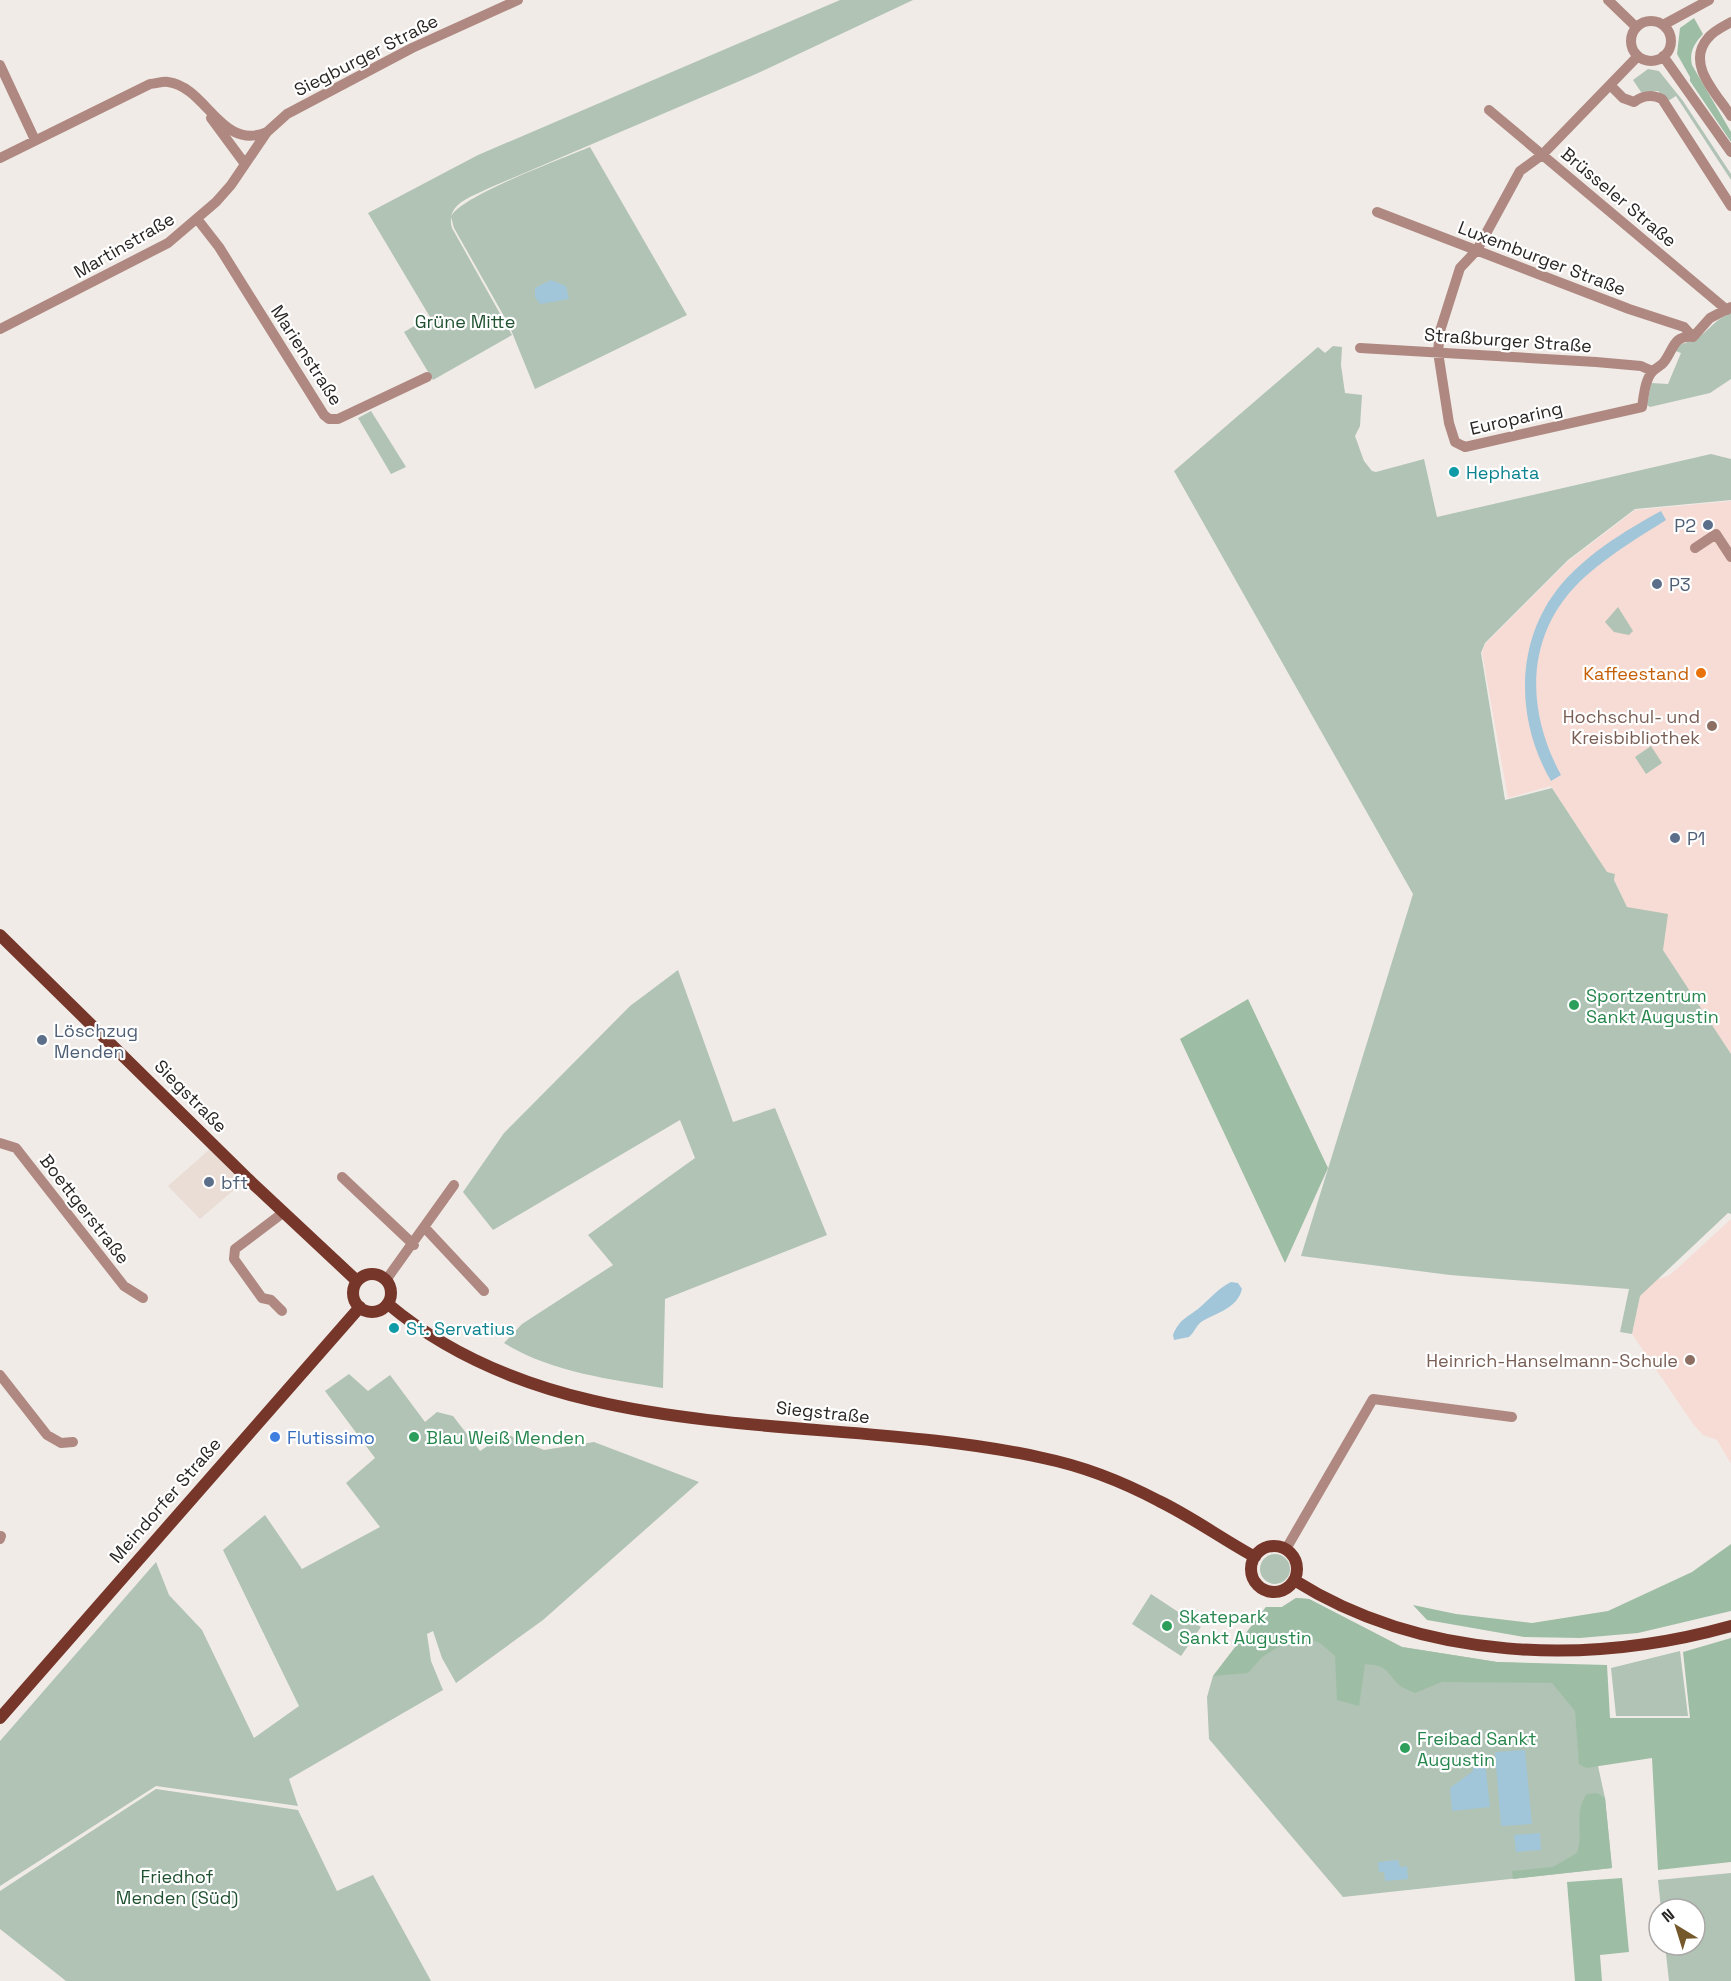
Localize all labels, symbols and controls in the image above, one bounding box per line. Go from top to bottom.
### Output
street label: Siegburger Straße [290,9,442,101]
street label: Brüsseler Straße [1556,142,1682,252]
street label: Martinstraße [69,207,179,283]
street label: Luxemburger Straße [1455,215,1629,301]
street label: Marienstraße [266,300,348,410]
park label: Grüne Mitte [415,310,515,333]
street label: Straßburger Straße [1423,323,1593,357]
street label: Europaring [1467,396,1565,440]
place label: Hephata [1466,461,1539,484]
marker: Hephata [1447,465,1461,479]
place label: P2 [1674,514,1696,537]
marker: P2 [1701,518,1715,532]
place label: P3 [1669,573,1691,596]
marker: P3 [1650,577,1664,591]
place label: Kaffeestand [1583,662,1689,685]
marker: Kaffeestand [1694,666,1708,680]
place label: Hochschul- und Kreisbibliothek [1563,705,1700,749]
marker: Hochschul- und Kreisbibliothek [1705,719,1719,733]
place label: P1 [1687,827,1705,850]
marker: P1 [1668,831,1682,845]
place label: Sportzentrum Sankt Augustin [1586,984,1719,1028]
marker: Sportzentrum Sankt Augustin [1567,998,1581,1012]
place label: Löschzug Menden [54,1019,138,1063]
marker: Löschzug Menden [35,1033,49,1047]
street label: Siegstraße [150,1055,232,1137]
street label: Boettgerstraße [35,1150,135,1268]
place label: bft [221,1171,248,1194]
marker: bft [202,1175,216,1189]
place label: St. Servatius [406,1317,515,1340]
marker: St. Servatius [387,1321,401,1335]
place label: Heinrich-Hanselmann-Schule [1426,1349,1678,1372]
marker: Heinrich-Hanselmann-Schule [1683,1353,1697,1367]
street label: Siegstraße [775,1396,871,1428]
place label: Flutissimo [287,1426,375,1449]
place label: Blau Weiß Menden [426,1426,585,1449]
marker: Flutissimo [268,1430,282,1444]
marker: Blau Weiß Menden [407,1430,421,1444]
street label: Meindorfer Straße [104,1433,226,1567]
place label: Skatepark Sankt Augustin [1179,1605,1312,1649]
marker: Skatepark Sankt Augustin [1160,1619,1174,1633]
place label: Freibad Sankt Augustin [1417,1727,1537,1771]
marker: Freibad Sankt Augustin [1398,1741,1412,1755]
park label: Friedhof Menden (Süd) [116,1865,238,1909]
north arrow [1647,1897,1707,1957]
text: N [1657,1904,1679,1927]

